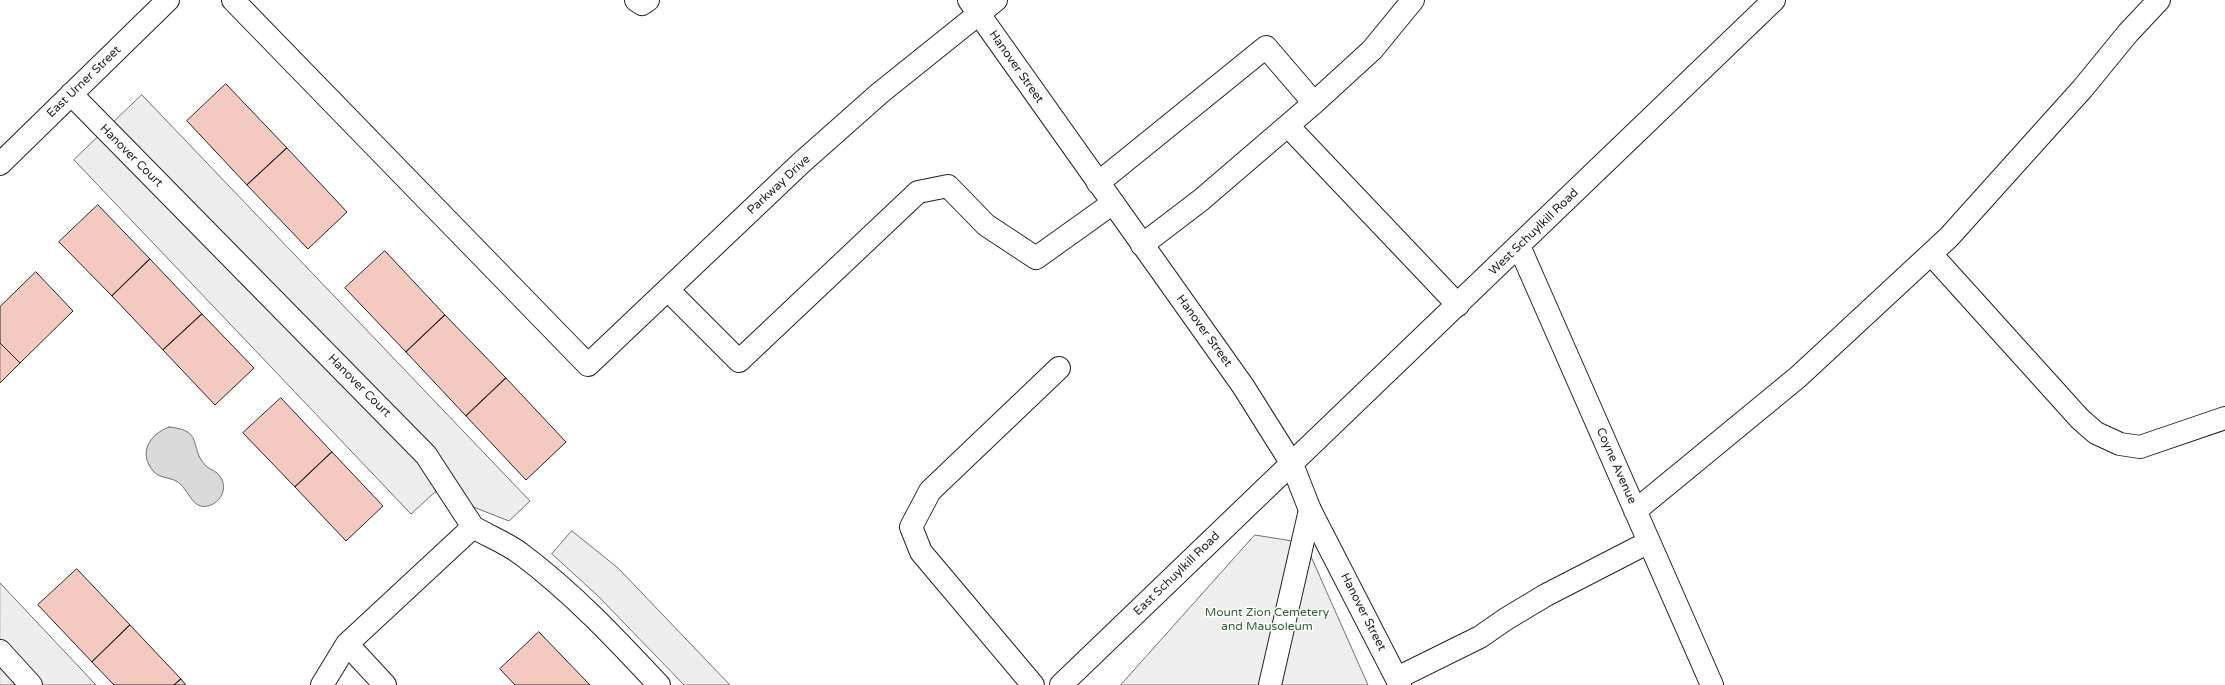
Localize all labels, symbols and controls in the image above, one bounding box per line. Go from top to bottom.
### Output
street label: Hanover Street [986,28,1046,106]
street label: East Urner Street [44,43,124,121]
street label: Hanover Court [97,122,165,190]
street label: Parkway Drive [745,152,813,218]
street label: West Schuylkill Road [1486,186,1582,278]
street label: Hanover Street [1173,292,1235,370]
street label: Hanover Court [325,352,393,420]
street label: Coyne Avenue [1593,426,1639,506]
street label: East Schuylkill Road [1131,529,1223,619]
street label: Hanover Street [1337,571,1389,653]
park label: Mount Zion Cemetery and Mausoleum [1205,606,1329,634]

